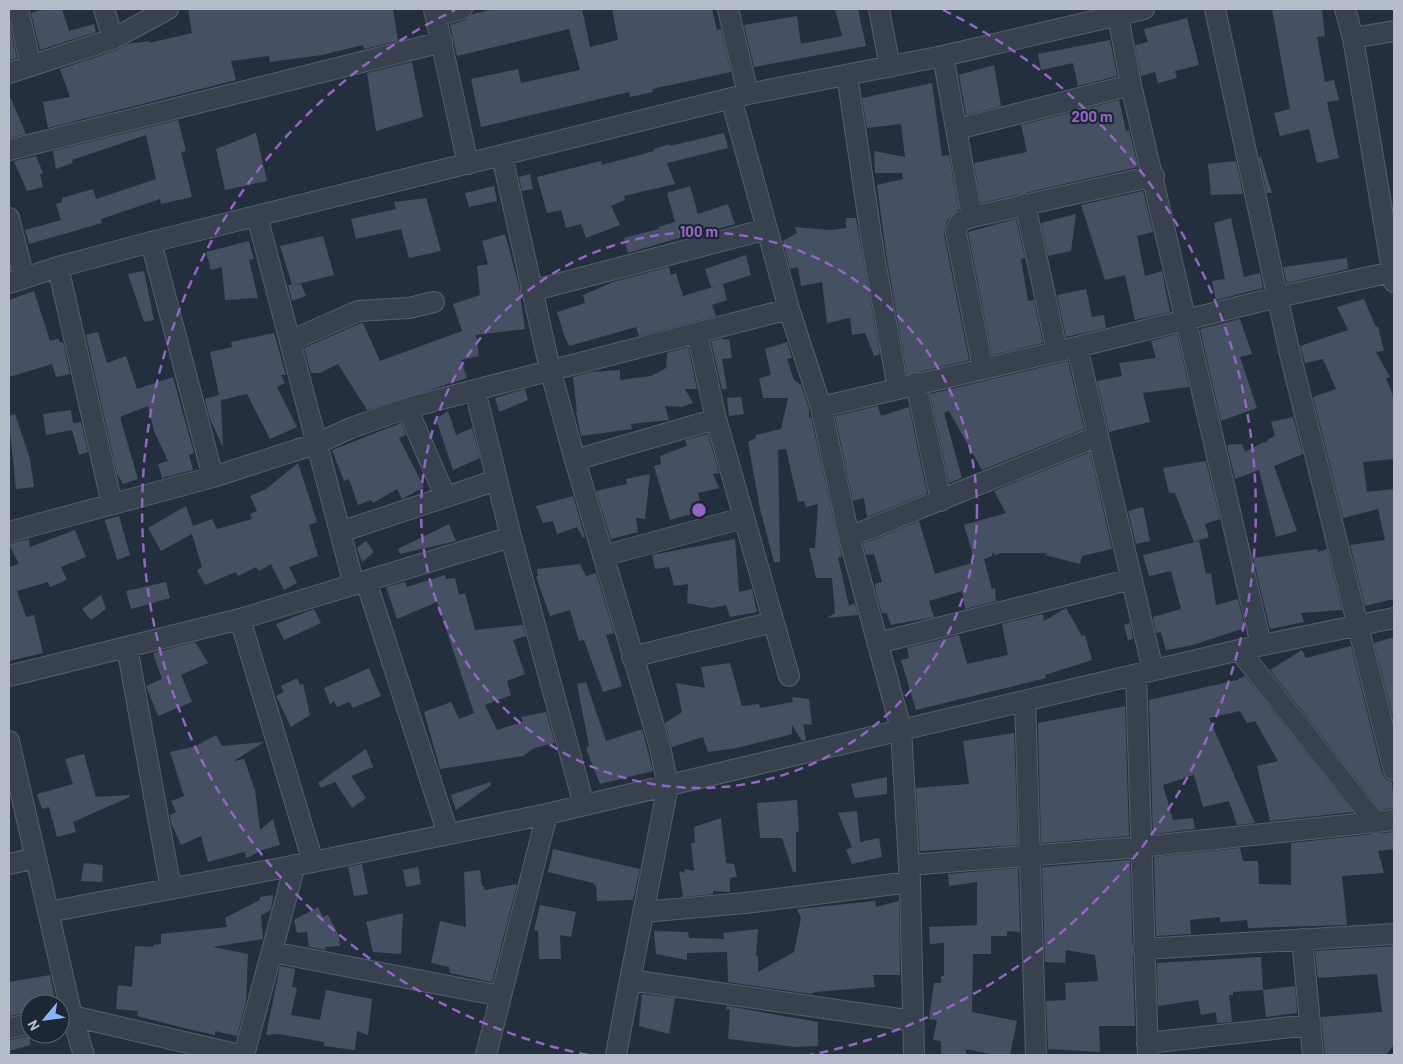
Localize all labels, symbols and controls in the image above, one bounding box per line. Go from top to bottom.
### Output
text: 200 m [1071,107,1113,125]
text: 100 m [680,222,718,240]
centre of rings [690,501,708,519]
north arrow [20,994,70,1044]
text: N [24,1017,43,1034]

